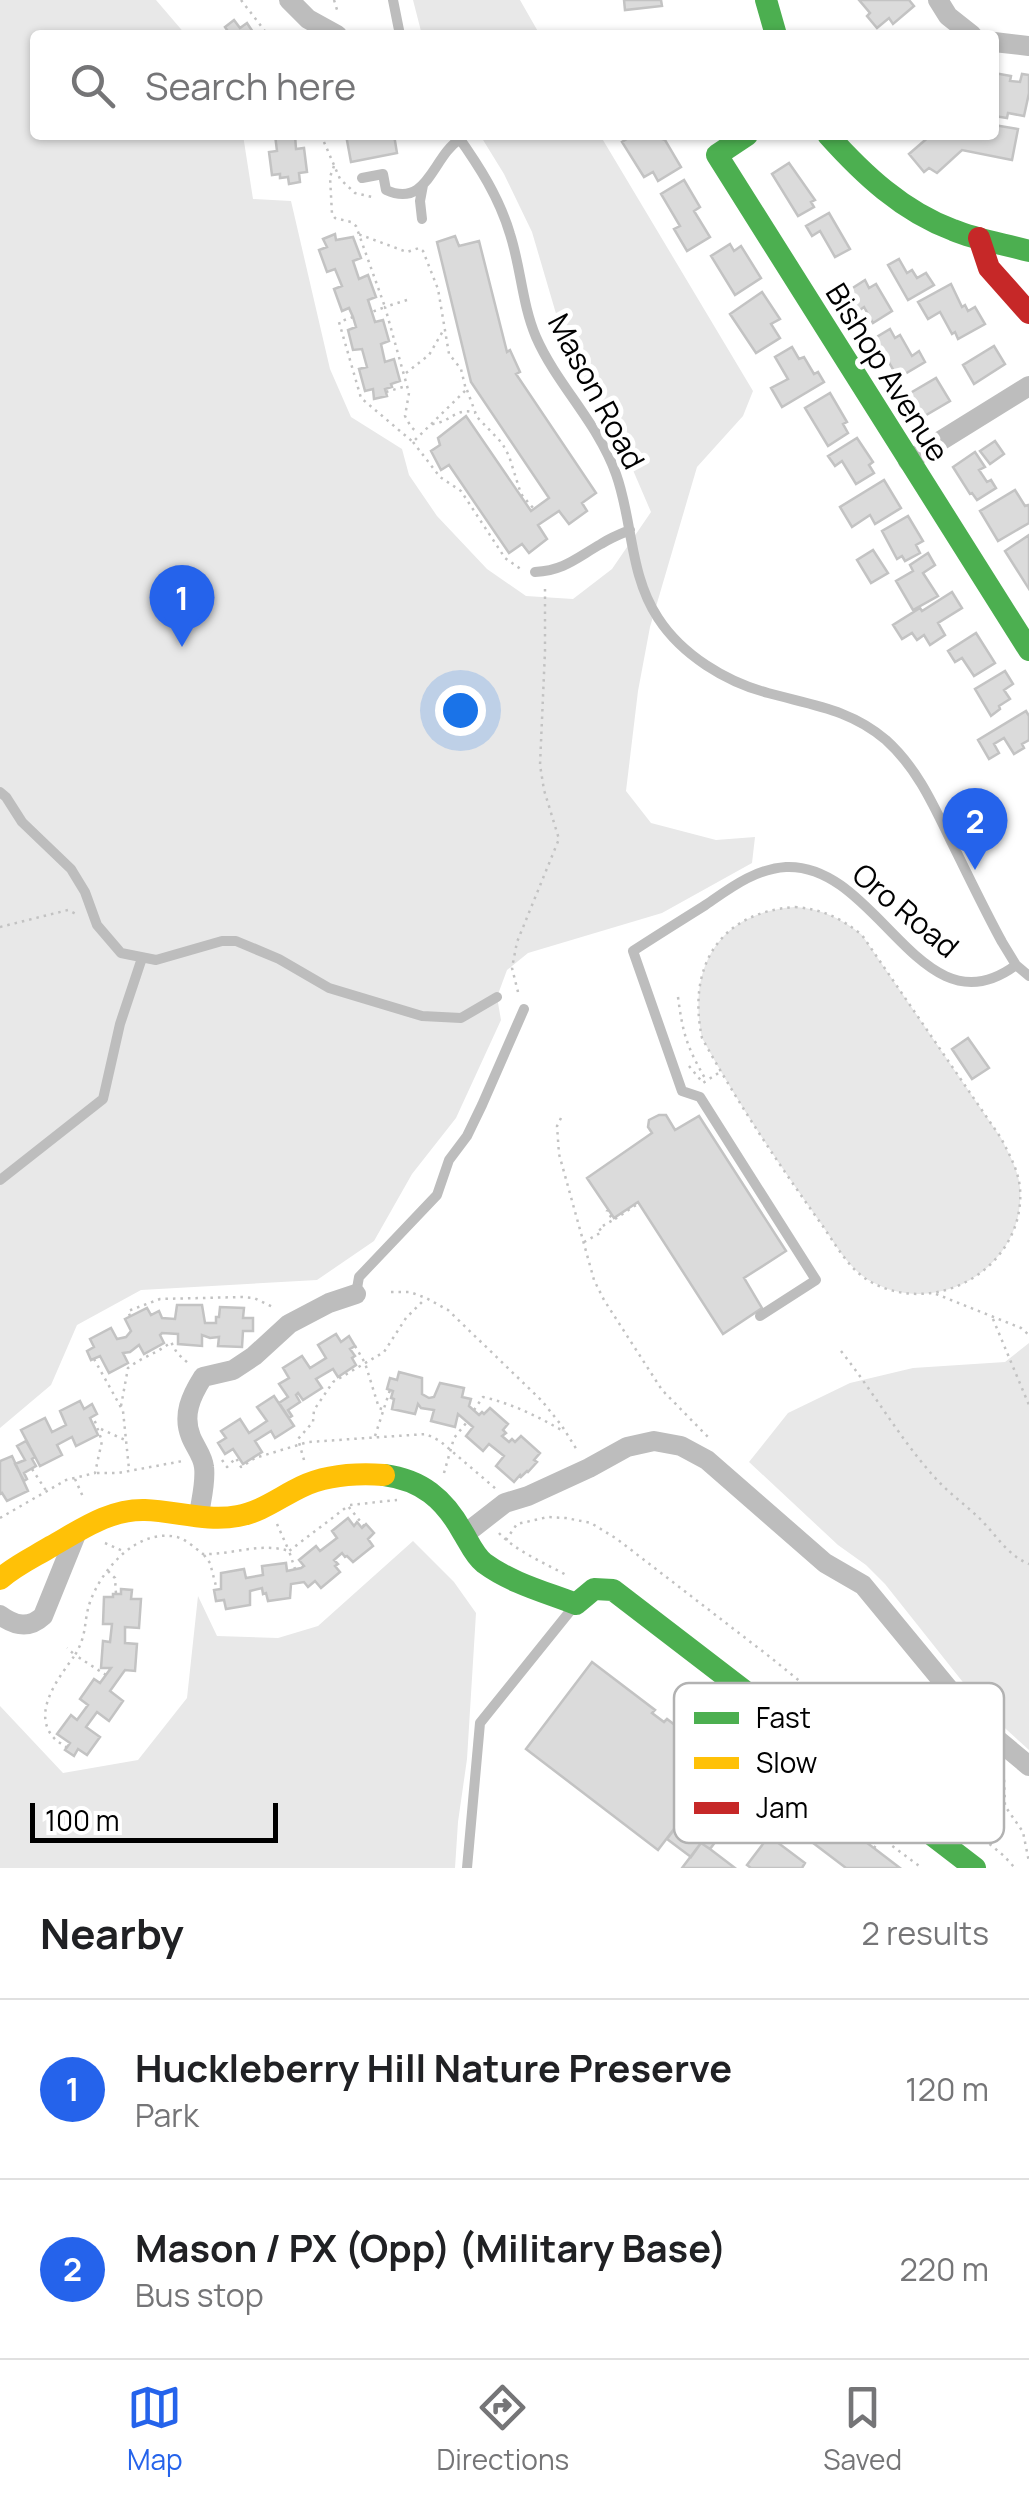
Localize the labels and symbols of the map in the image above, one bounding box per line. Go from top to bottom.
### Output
street label: Bishop Avenue [817,275,959,469]
street label: Mason Road [539,306,655,476]
pin: 1 [150,564,214,647]
your location [435,685,486,736]
pin: 2 [942,788,1008,870]
street label: Oro Road [844,853,968,967]
legend [674,1683,1004,1843]
text: Fast [756,1698,811,1736]
text: Slow [756,1743,817,1781]
text: Jam [756,1788,808,1826]
scale bar [30,1798,278,1842]

